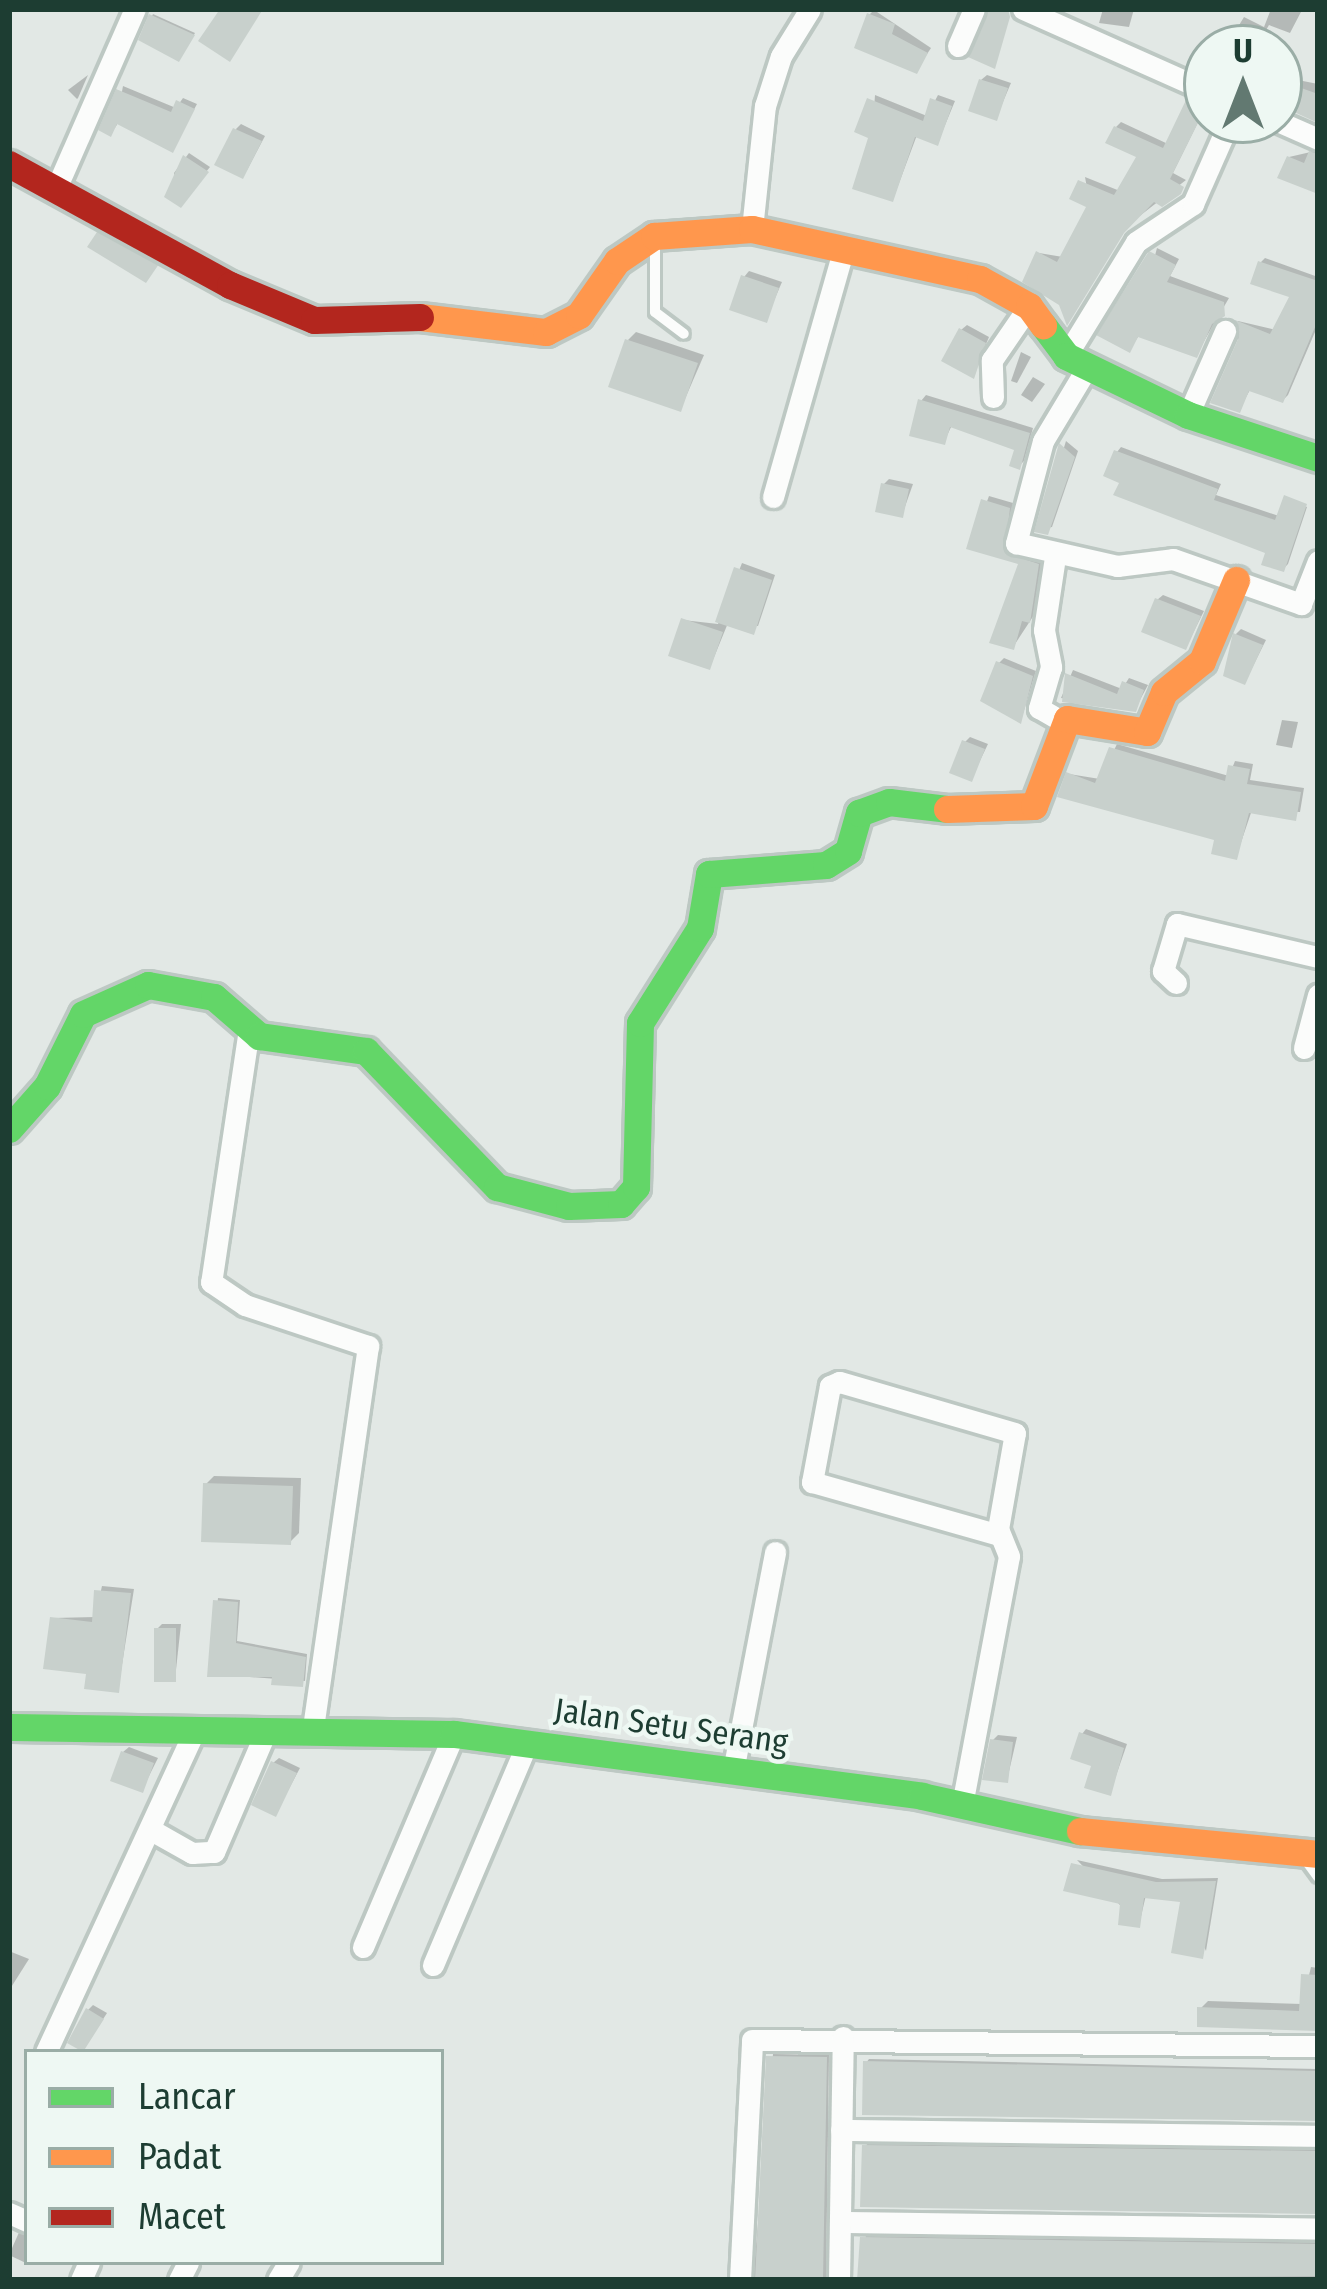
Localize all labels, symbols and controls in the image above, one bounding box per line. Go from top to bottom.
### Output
north arrow [1183,24,1303,144]
text: U [1233,31,1253,71]
street label: Jalan Setu Serang [552,1691,790,1763]
legend [24,2049,444,2265]
text: Lancar [138,2075,236,2119]
text: Padat [138,2135,221,2179]
text: Macet [138,2195,226,2239]

